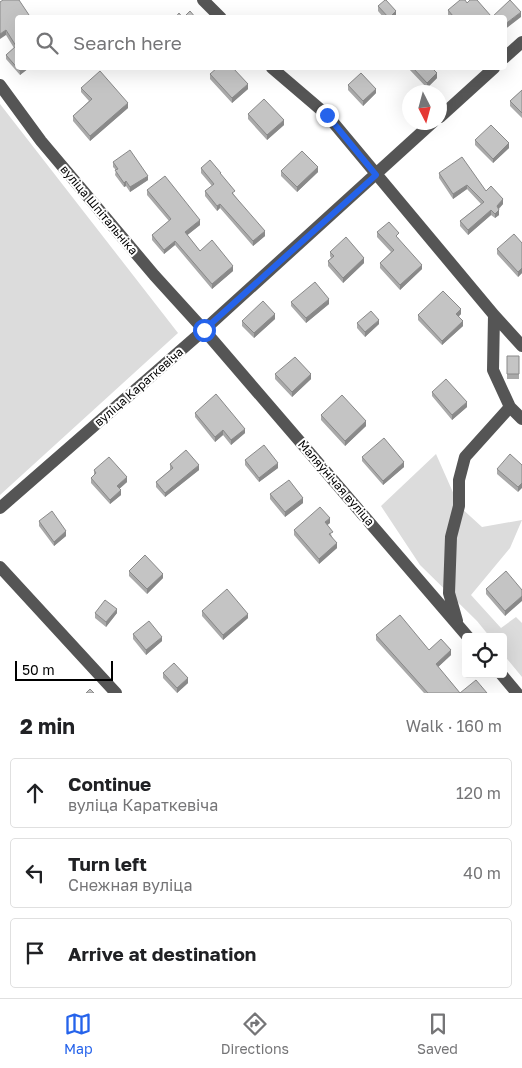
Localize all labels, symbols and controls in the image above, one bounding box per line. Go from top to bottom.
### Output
search box [15,15,507,70]
icon: search [33,29,61,57]
text: Search here [73,31,182,54]
north arrow [402,85,447,130]
route end [316,104,339,127]
street label: вуліца Шпітальніка [57,162,141,258]
route start [193,319,216,342]
street label: вуліца Караткевіча [91,344,186,429]
street label: Маляўнічая вуліца [295,437,378,529]
map controls [462,633,507,678]
button: locate [462,633,507,678]
scale bar [15,658,112,681]
text: 50 m [22,661,55,678]
text: 2 min [20,713,75,739]
text: Walk · 160 m [406,716,502,736]
text: Continue [68,772,151,795]
icon: ahead [21,779,49,807]
text: 120 m [456,783,501,803]
text: вуліца Караткевіча [68,795,218,815]
text: Turn left [68,852,147,875]
icon: left [21,859,49,887]
text: 40 m [463,863,501,883]
text: Снежная вуліца [68,875,192,895]
icon: arrive [21,939,49,967]
text: Arrive at destination [68,942,256,965]
tab: Map [64,1010,93,1057]
tab: Directions [221,1010,289,1057]
tab: Saved [417,1010,458,1057]

